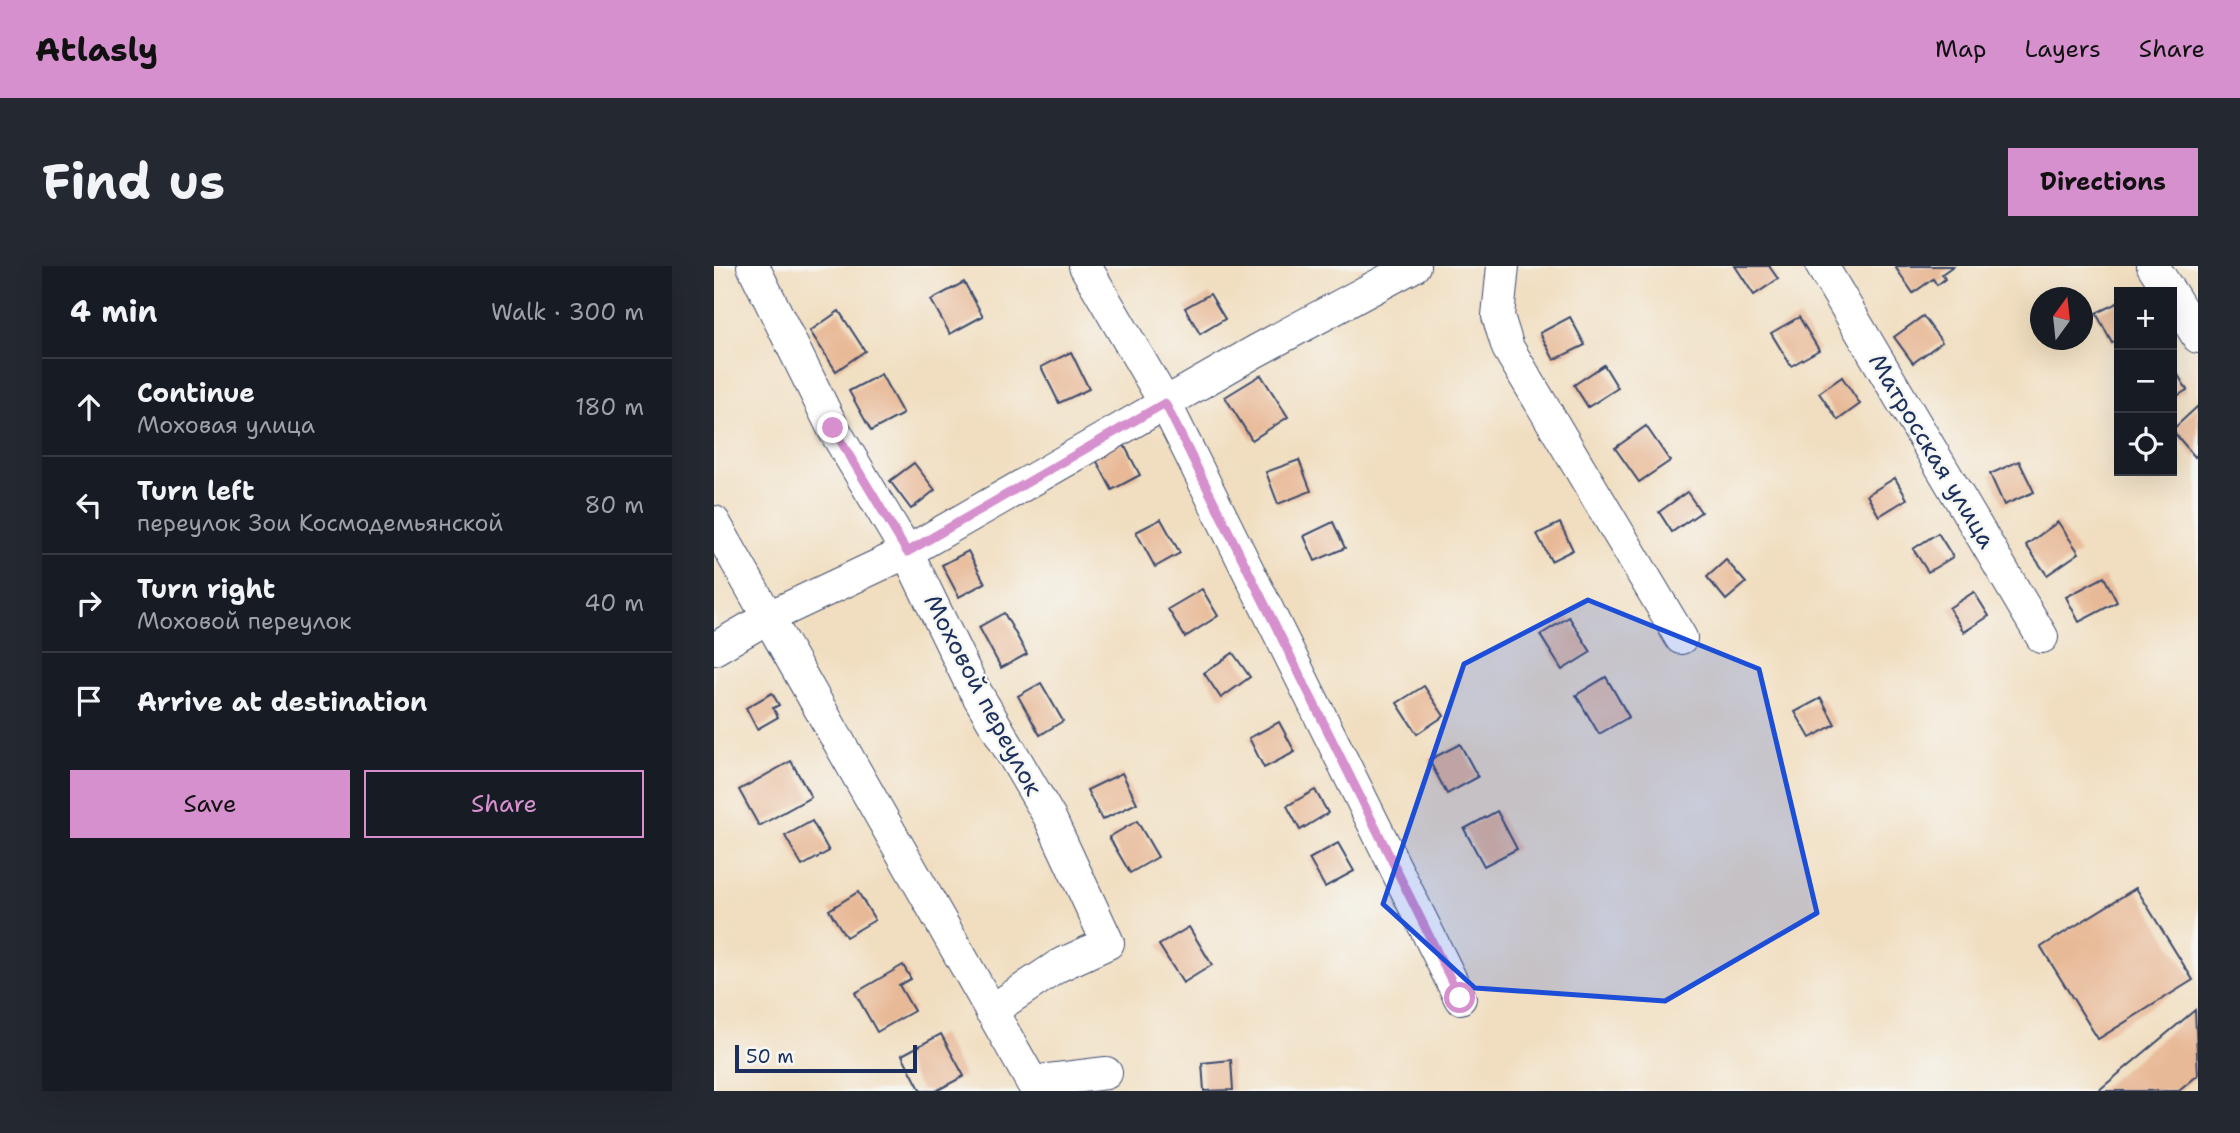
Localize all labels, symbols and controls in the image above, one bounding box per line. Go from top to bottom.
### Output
text: Atlasly [35,27,158,72]
text: Map [1935,33,1986,65]
text: Layers [2024,33,2101,65]
text: Share [2139,33,2205,65]
button: Directions [2008,148,2198,216]
text: Find us [42,149,225,215]
north arrow [2030,287,2093,350]
map controls [2114,287,2177,476]
button: + [2114,287,2177,350]
text: 4 min [70,291,157,332]
text: Walk · 300 m [491,297,644,327]
street label: Матросская улица [1861,348,2003,554]
button: − [2114,350,2177,413]
text: Continue [137,375,255,410]
icon: ahead [70,388,108,426]
text: 180 m [575,392,644,422]
text: Моховая улица [137,410,315,440]
route end [817,412,848,443]
button: locate [2114,413,2177,476]
text: Turn left [137,473,254,508]
icon: left [70,486,108,524]
text: 80 m [585,490,644,520]
text: переулок Зои Космодемьянской [137,508,503,538]
text: Turn right [137,571,275,606]
icon: right [70,584,108,622]
text: 40 m [584,588,644,618]
street label: Моховой переулок [916,589,1050,802]
text: Моховой переулок [137,606,351,636]
icon: arrive [70,682,108,720]
text: Arrive at destination [137,684,427,719]
button: Save [70,770,350,838]
button: Share [364,770,644,838]
route start [1444,982,1475,1013]
scale bar [735,1042,917,1074]
text: 50 m [746,1044,794,1069]

